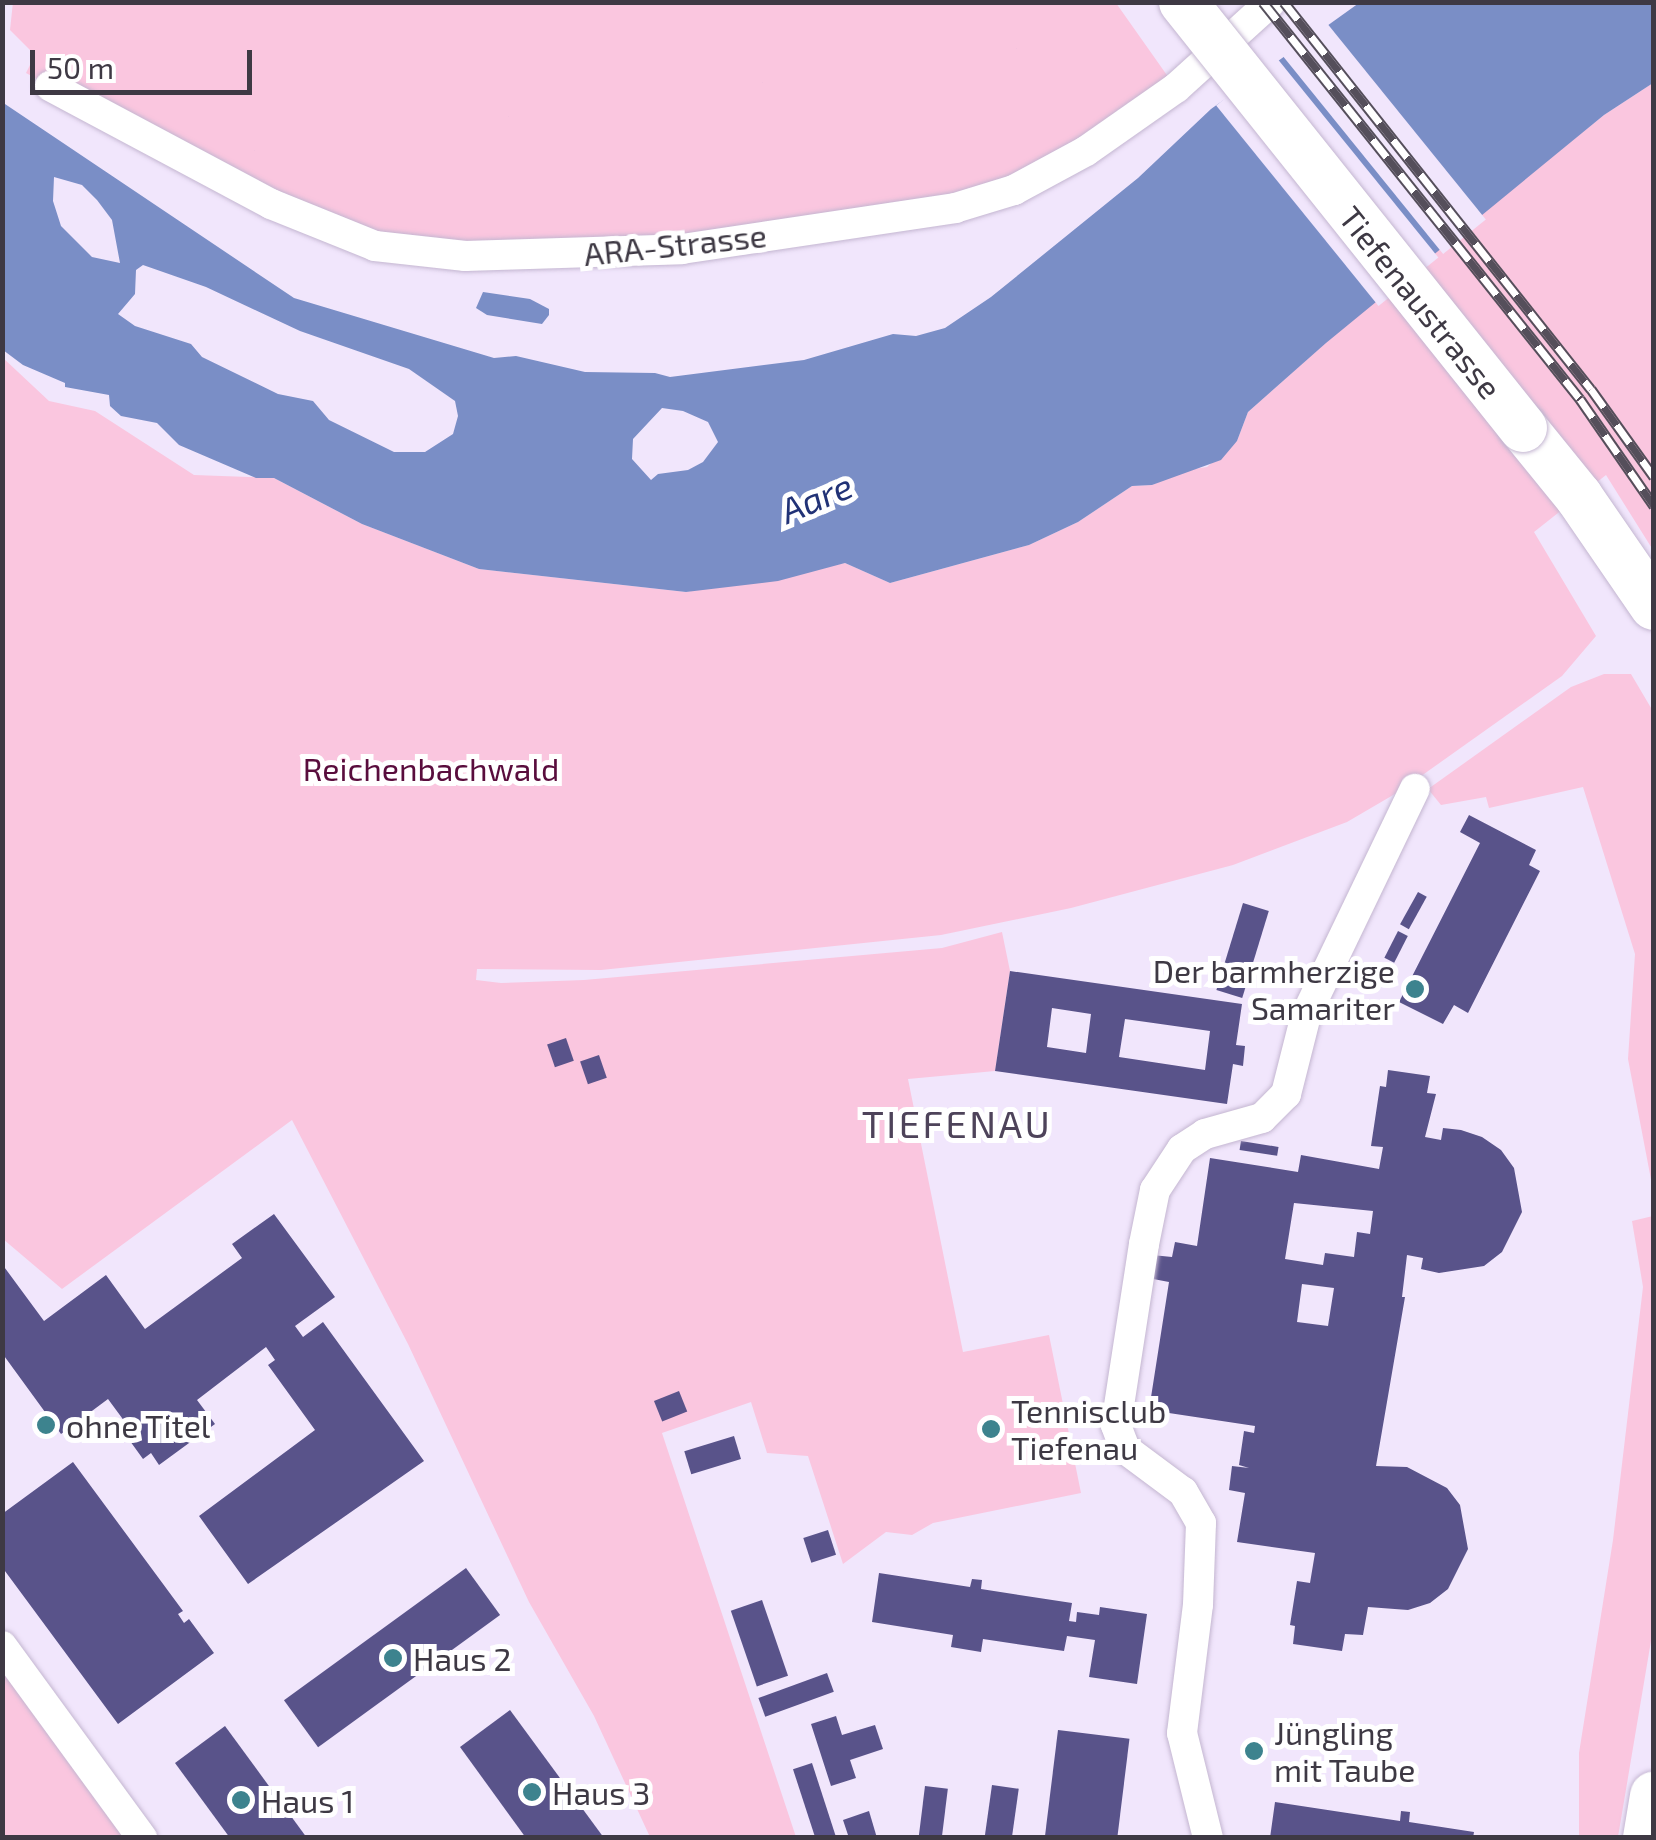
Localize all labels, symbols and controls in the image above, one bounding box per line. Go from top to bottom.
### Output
scale bar [35,30,258,92]
text: 50 m [47,49,114,85]
street label: Tiefenaustrasse [1332,198,1510,406]
street label: ARA-Strasse [582,215,768,273]
water label: Aare [774,463,858,531]
park label: Reichenbachwald [303,749,559,787]
place label: Der barmherzige Samariter [1152,952,1395,1027]
marker: Der barmherzige Samariter [1404,978,1426,1000]
district label: TIEFENAU [862,1101,1052,1147]
place label: Tennisclub Tiefenau [1011,1392,1166,1467]
place label: ohne Titel [66,1406,211,1444]
marker: ohne Titel [35,1414,57,1436]
marker: Tennisclub Tiefenau [980,1418,1002,1440]
place label: Haus 2 [413,1639,512,1677]
marker: Haus 2 [382,1647,404,1669]
place label: Jüngling mit Taube [1274,1714,1416,1789]
marker: Jüngling mit Taube [1243,1740,1265,1762]
place label: Haus 3 [552,1773,650,1811]
place label: Haus 1 [261,1781,354,1819]
marker: Haus 3 [521,1781,543,1803]
marker: Haus 1 [230,1789,252,1811]

